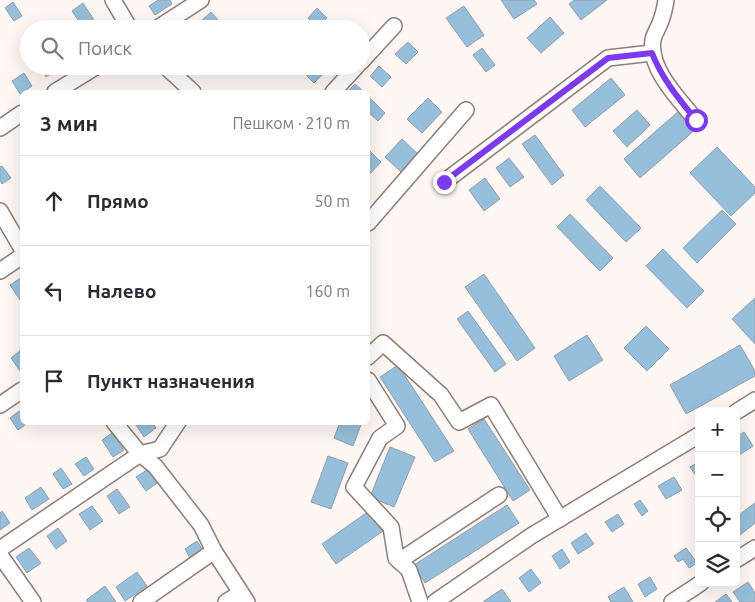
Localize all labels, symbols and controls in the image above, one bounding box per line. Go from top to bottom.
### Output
search box [20,20,370,75]
icon: search [38,34,66,62]
text: Поиск [78,37,132,59]
route start [685,109,708,132]
text: 3 мин [40,111,98,135]
text: Пешком · 210 m [232,114,350,132]
route end [433,171,456,194]
icon: ahead [40,187,68,215]
text: Прямо [87,190,149,212]
text: 50 m [314,192,350,210]
icon: left [40,277,68,305]
text: Налево [87,280,156,302]
text: 160 m [305,282,350,300]
icon: arrive [40,367,68,395]
text: Пункт назначения [87,370,255,392]
map controls [695,407,740,587]
button: + [695,407,740,452]
button: − [695,452,740,497]
button: locate [695,497,740,542]
button: layers [695,542,740,587]

